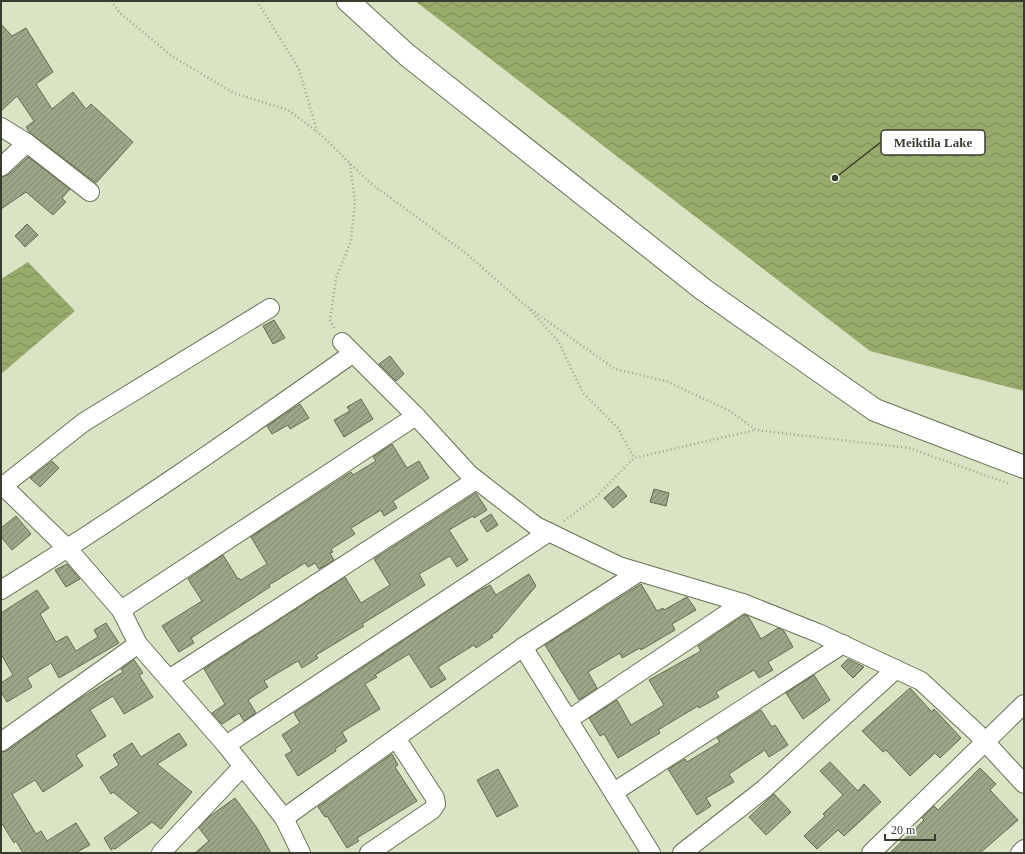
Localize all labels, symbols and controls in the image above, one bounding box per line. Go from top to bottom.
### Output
callout: Meiktila Lake [881,130,985,155]
text: Meiktila Lake [894,135,972,150]
scale bar [885,816,935,842]
text: 20 m [891,823,916,837]

